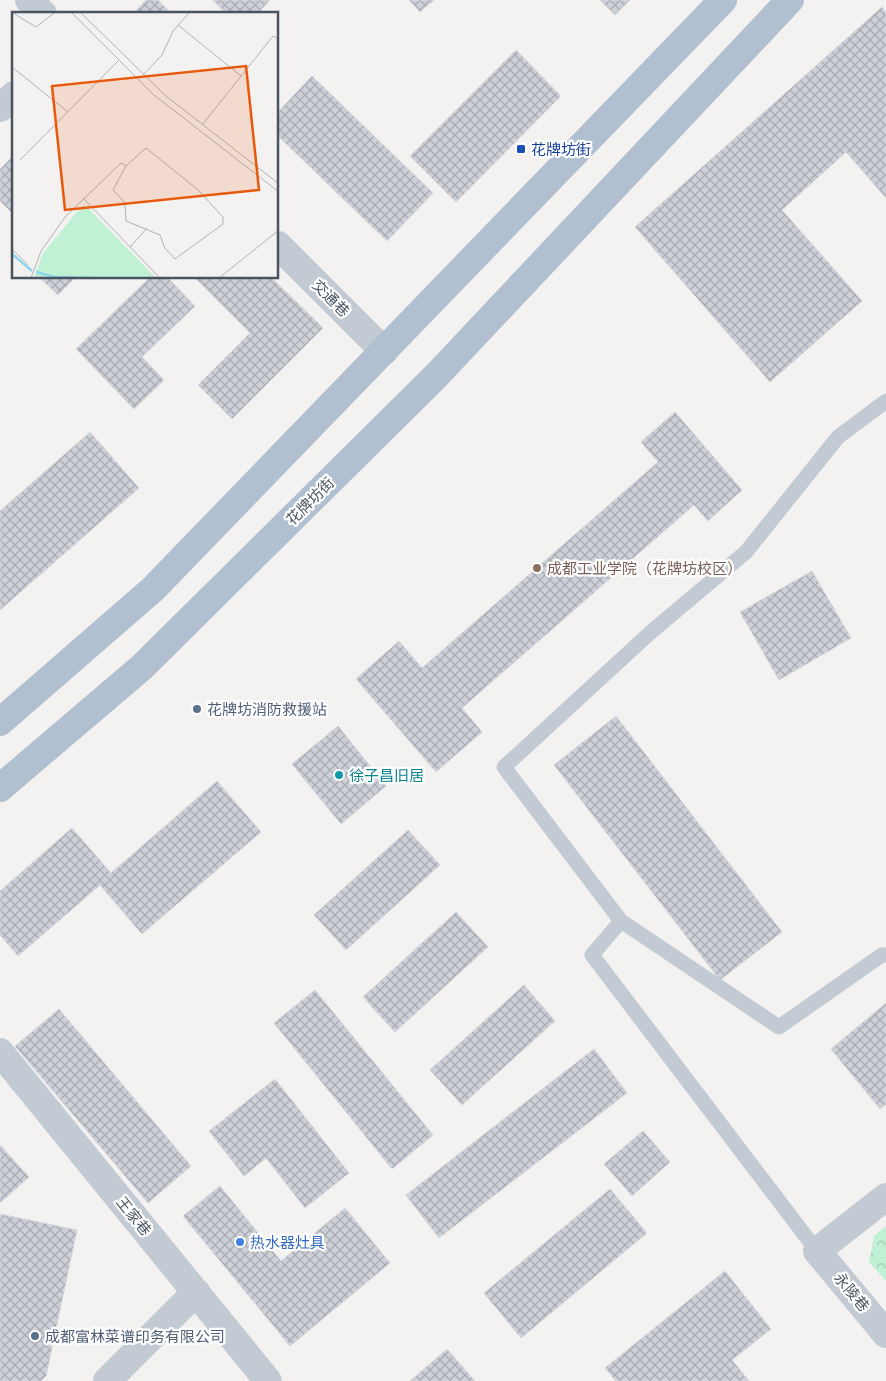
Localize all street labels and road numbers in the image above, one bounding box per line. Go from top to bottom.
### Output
street label: 交通巷 [308,275,354,321]
street label: 花牌坊街 [282,473,338,529]
street label: 王家巷 [112,1193,156,1239]
street label: 永陵巷 [830,1269,874,1315]

